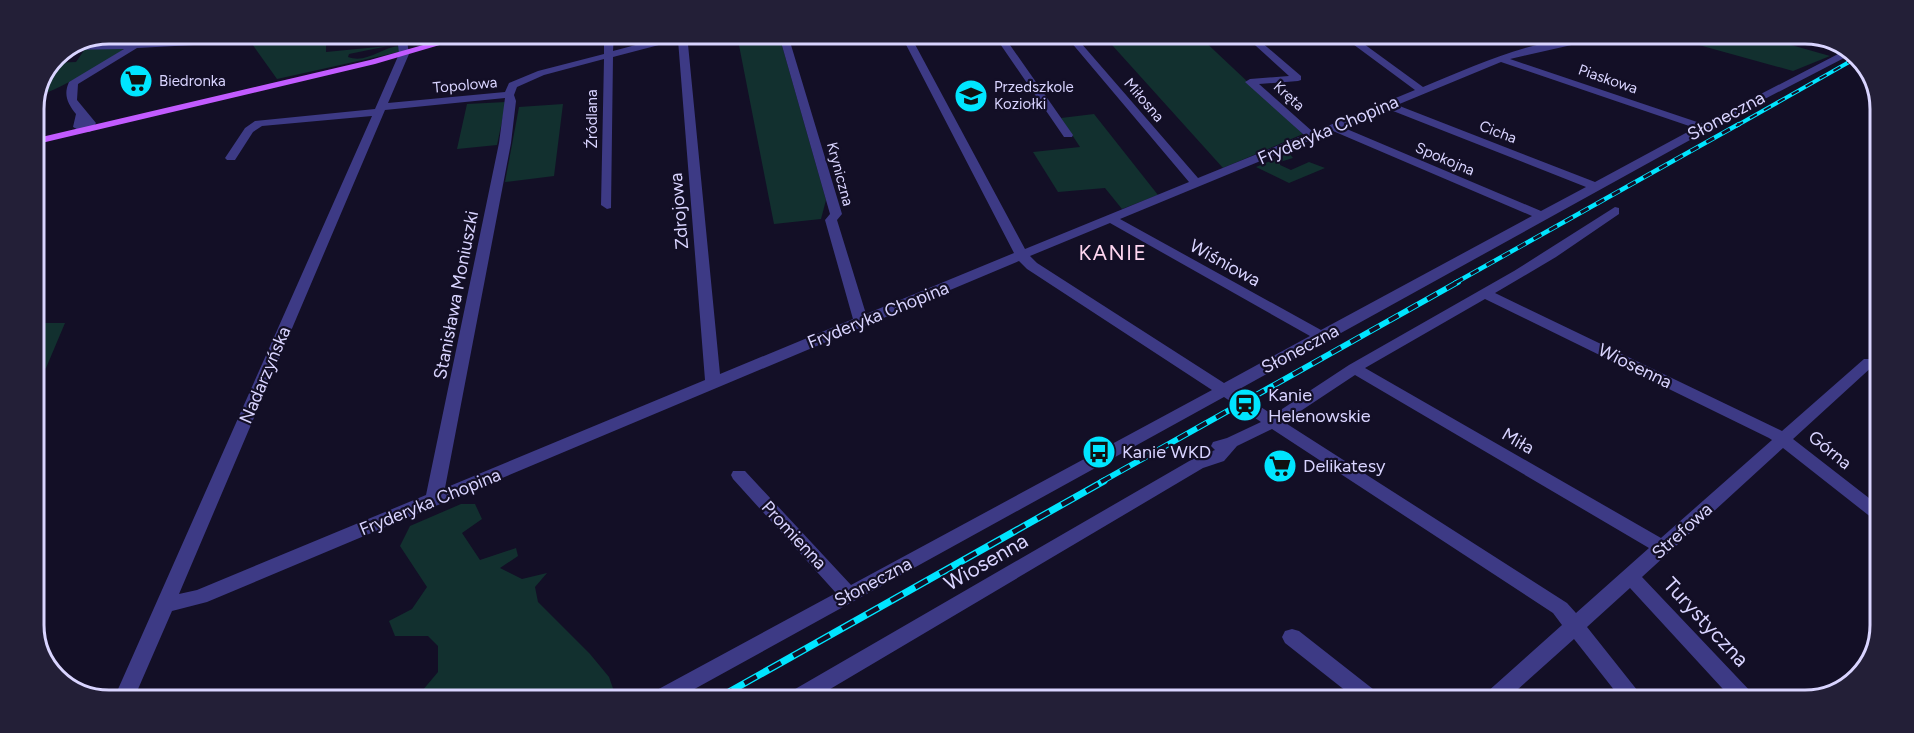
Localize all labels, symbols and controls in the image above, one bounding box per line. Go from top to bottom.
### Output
street label: Piaskowa [1576,60,1640,98]
supermarket icon: Biedronka [118,63,154,99]
place label: Biedronka [159,72,226,90]
street label: Topolowa [432,73,498,97]
street label: Miłosna [1120,74,1168,126]
street label: Kręta [1270,77,1308,115]
school or university icon: Przedszkole Koziołki [953,78,989,114]
place label: Przedszkole Koziołki [994,78,1074,113]
street label: Słoneczna [1684,87,1768,145]
street label: Źródlana [583,89,601,149]
street label: Fryderyka Chopina [1254,90,1402,170]
street label: Cicha [1477,117,1519,147]
street label: Spokojna [1413,138,1477,180]
street label: Kryniczna [823,140,857,208]
street label: Zdrojowa [665,172,693,250]
street label: Stanisława Moniuszki [429,209,483,381]
street label: Wiśniowa [1186,235,1264,291]
district label: KANIE [1079,240,1147,265]
street label: Fryderyka Chopina [804,277,952,353]
street label: Słoneczna [1258,320,1342,378]
street label: Nadarzyńska [235,323,295,427]
street label: Wiosenna [1595,339,1675,393]
place label: Kanie Helenowskie [1268,384,1371,427]
station icon: Kanie Helenowskie [1227,387,1263,423]
street label: Miła [1498,423,1538,459]
street label: Górna [1804,426,1856,474]
bus stop icon: Kanie WKD [1081,434,1117,470]
place label: Kanie WKD [1122,441,1211,463]
supermarket icon: Delikatesy [1262,448,1298,484]
place label: Delikatesy [1303,455,1386,477]
street label: Fryderyka Chopina [356,464,504,540]
street label: Promienna [757,496,831,574]
street label: Strefowa [1647,498,1717,564]
street label: Wiosenna [939,528,1032,596]
street label: Słoneczna [831,553,915,611]
street label: Turystyczna [1659,572,1754,672]

